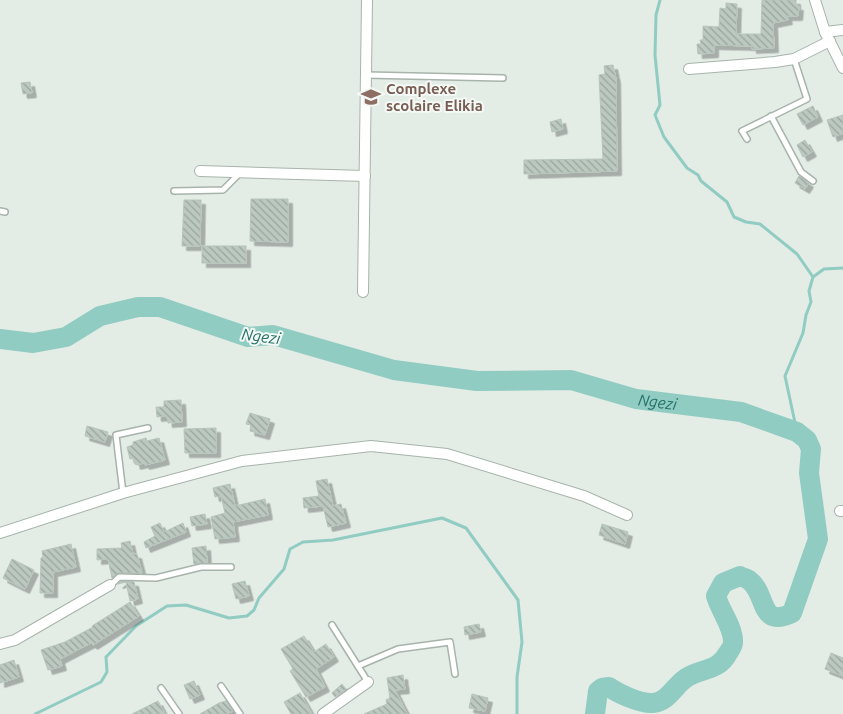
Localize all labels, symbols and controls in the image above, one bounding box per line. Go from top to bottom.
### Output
place label: Complexe scolaire Elikia [386,80,483,114]
school or university icon: Complexe scolaire Elikia [360,86,382,108]
water label: Ngezi [241,325,282,347]
water label: Ngezi [637,390,679,413]

